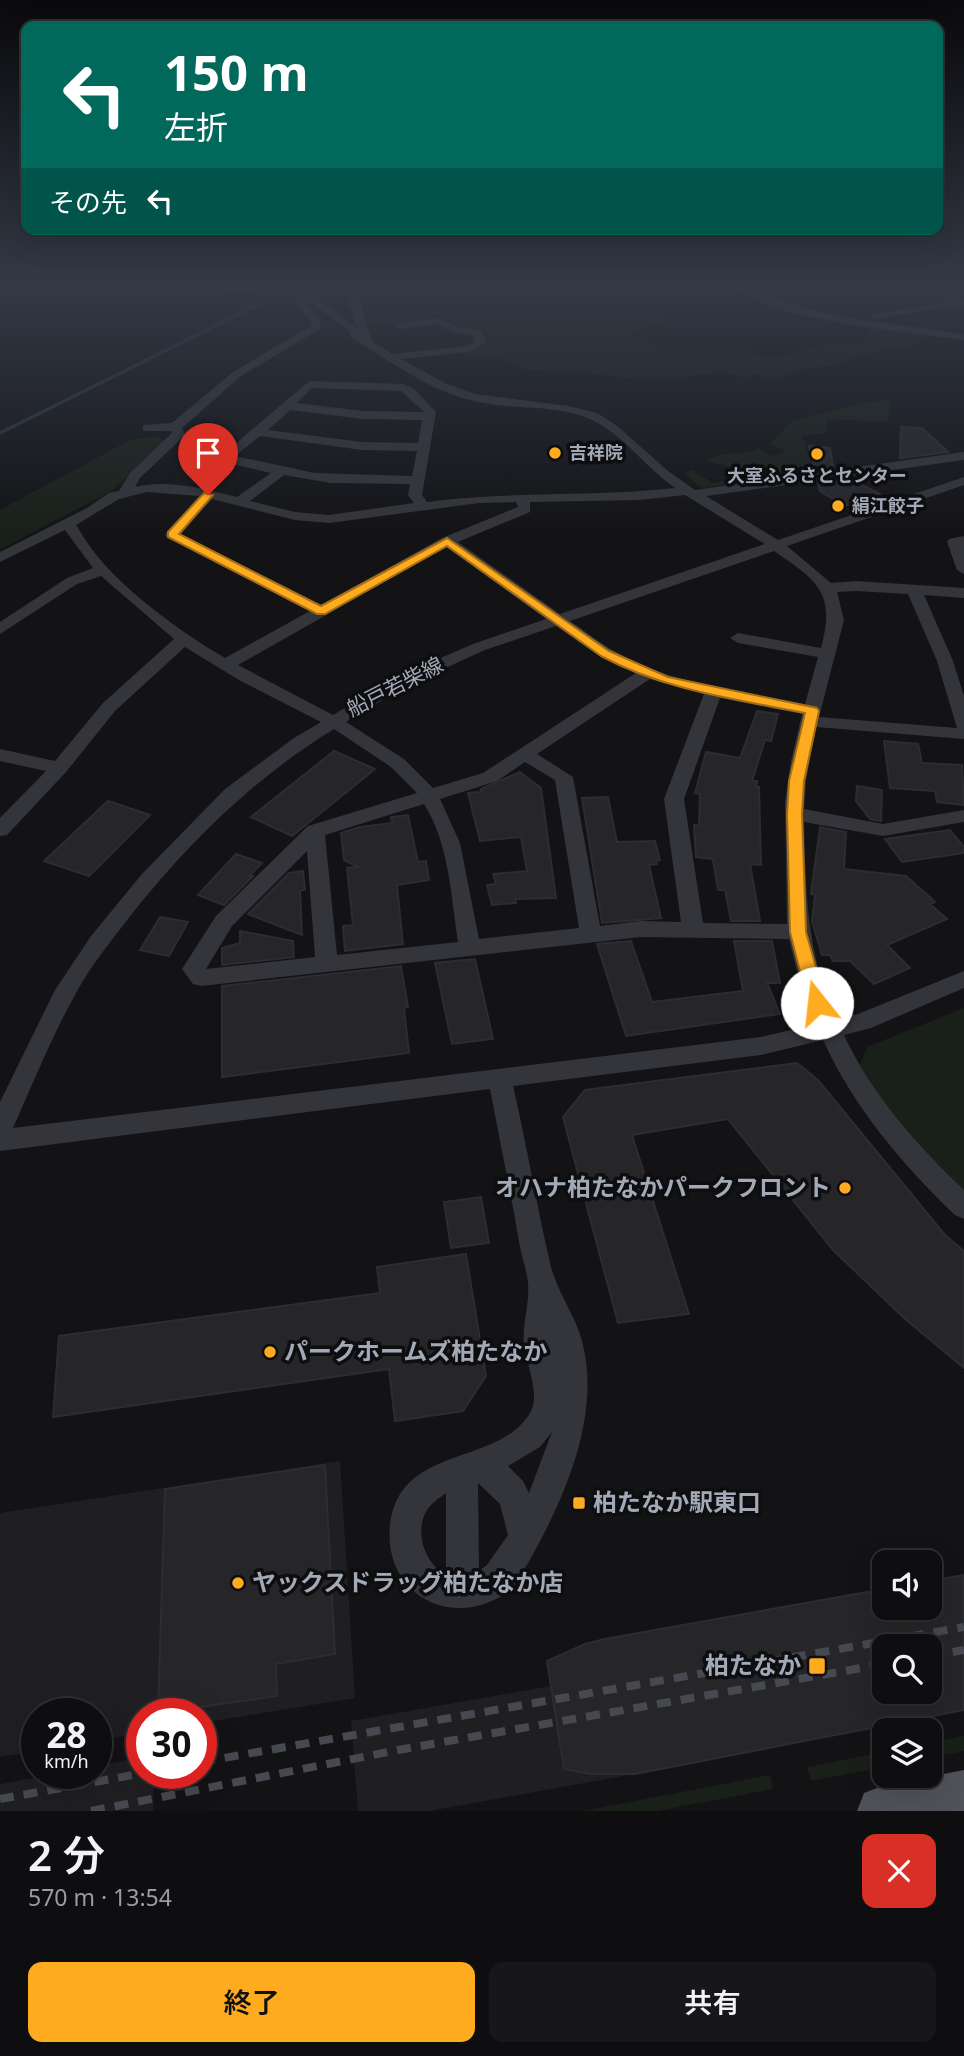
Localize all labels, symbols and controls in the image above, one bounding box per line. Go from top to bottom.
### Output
text: 150 m [164,39,309,105]
icon: left [49,49,140,140]
text: 左折 [164,105,228,148]
icon: left [141,182,179,220]
text: その先 [49,184,127,220]
pin [178,423,238,495]
icon: arrive [189,434,227,472]
place label: 吉祥院 [569,440,623,464]
marker: 吉祥院 [547,445,563,461]
marker: 大室ふるさとセンター [809,446,825,462]
place label: 大室ふるさとセンター [727,463,907,487]
place label: 絹江餃子 [852,493,924,517]
marker: 絹江餃子 [830,498,846,514]
street label: 船戸若柴線 [341,650,448,722]
position arrow [780,966,854,1040]
place label: オハナ柏たなかパークフロント [495,1170,831,1203]
marker: オハナ柏たなかパークフロント [837,1180,853,1196]
place label: パークホームズ柏たなか [284,1334,547,1367]
marker: パークホームズ柏たなか [262,1344,278,1360]
place label: 柏たなか駅東口 [593,1485,761,1518]
marker: 柏たなか駅東口 [571,1495,587,1511]
map controls [872,1550,942,1788]
button: sound [872,1550,942,1620]
place label: ヤックスドラッグ柏たなか店 [252,1565,563,1598]
marker: ヤックスドラッグ柏たなか店 [230,1575,246,1591]
button: search [872,1634,942,1704]
place label: 柏たなか [705,1648,801,1681]
marker: 柏たなか [807,1656,827,1676]
speed limit sign: 30 [126,1698,217,1789]
text: 28 [46,1711,87,1758]
button: layers [872,1718,942,1788]
text: km/h [44,1749,89,1773]
text: 2 分 [28,1826,105,1883]
button: close [862,1834,936,1908]
text: 570 m · 13:54 [28,1881,172,1913]
button: 終了 [28,1962,475,2042]
button: 共有 [489,1962,936,2042]

